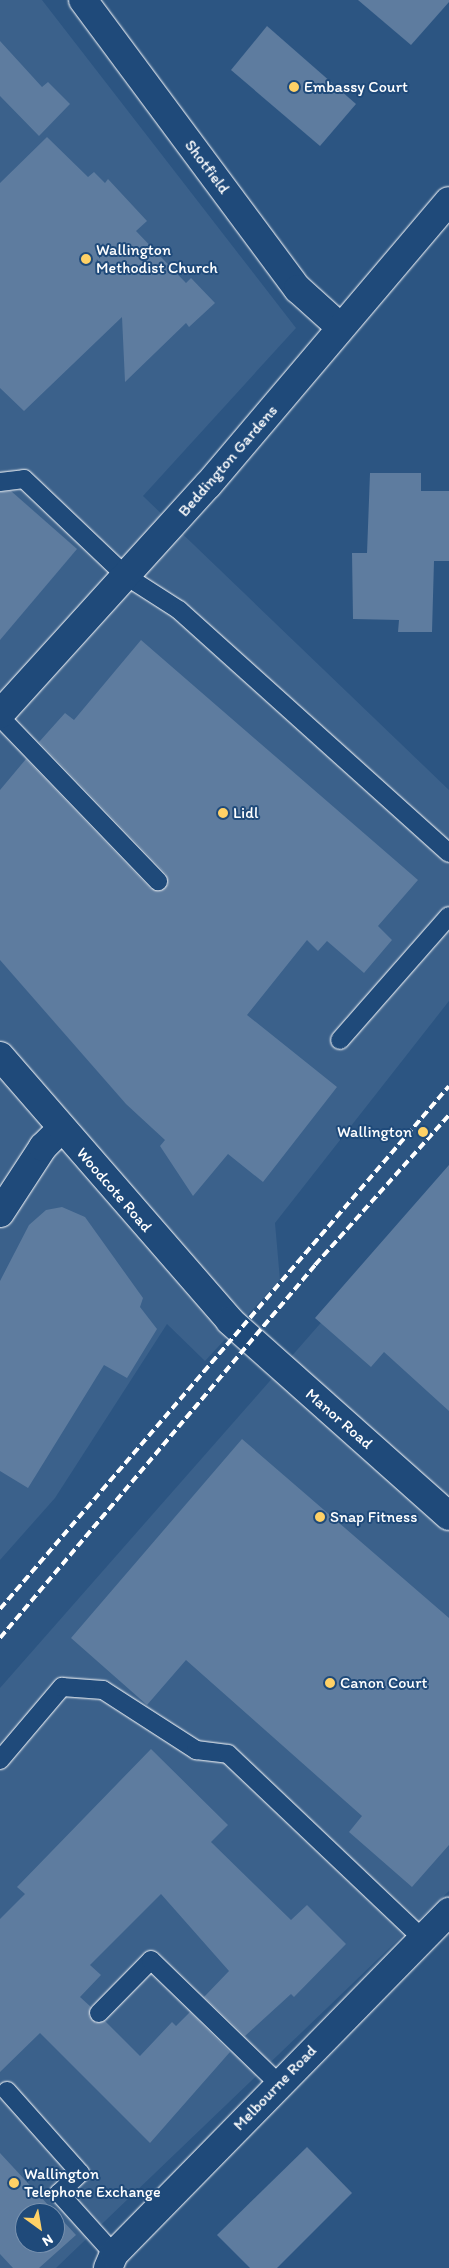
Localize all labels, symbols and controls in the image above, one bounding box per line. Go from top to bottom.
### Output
place label: Embassy Court [304,77,408,97]
marker: Embassy Court [288,81,300,93]
street label: Shotfield [180,136,234,198]
place label: Wallington Methodist Church [96,240,218,278]
marker: Wallington Methodist Church [80,253,92,265]
street label: Beddington Gardens [174,401,282,521]
place label: Lidl [233,803,259,823]
marker: Lidl [217,807,229,819]
place label: Wallington [337,1122,412,1142]
marker: Wallington [416,1125,430,1139]
street label: Woodcote Road [72,1144,156,1236]
street label: Manor Road [302,1385,376,1453]
place label: Snap Fitness [330,1507,417,1527]
marker: Snap Fitness [314,1511,326,1523]
place label: Canon Court [340,1673,427,1693]
marker: Canon Court [324,1677,336,1689]
street label: Melbourne Road [229,2041,321,2135]
place label: Wallington Telephone Exchange [24,2164,161,2202]
marker: Wallington Telephone Exchange [8,2177,20,2189]
north arrow [15,2203,65,2253]
text: N [39,2231,56,2250]

